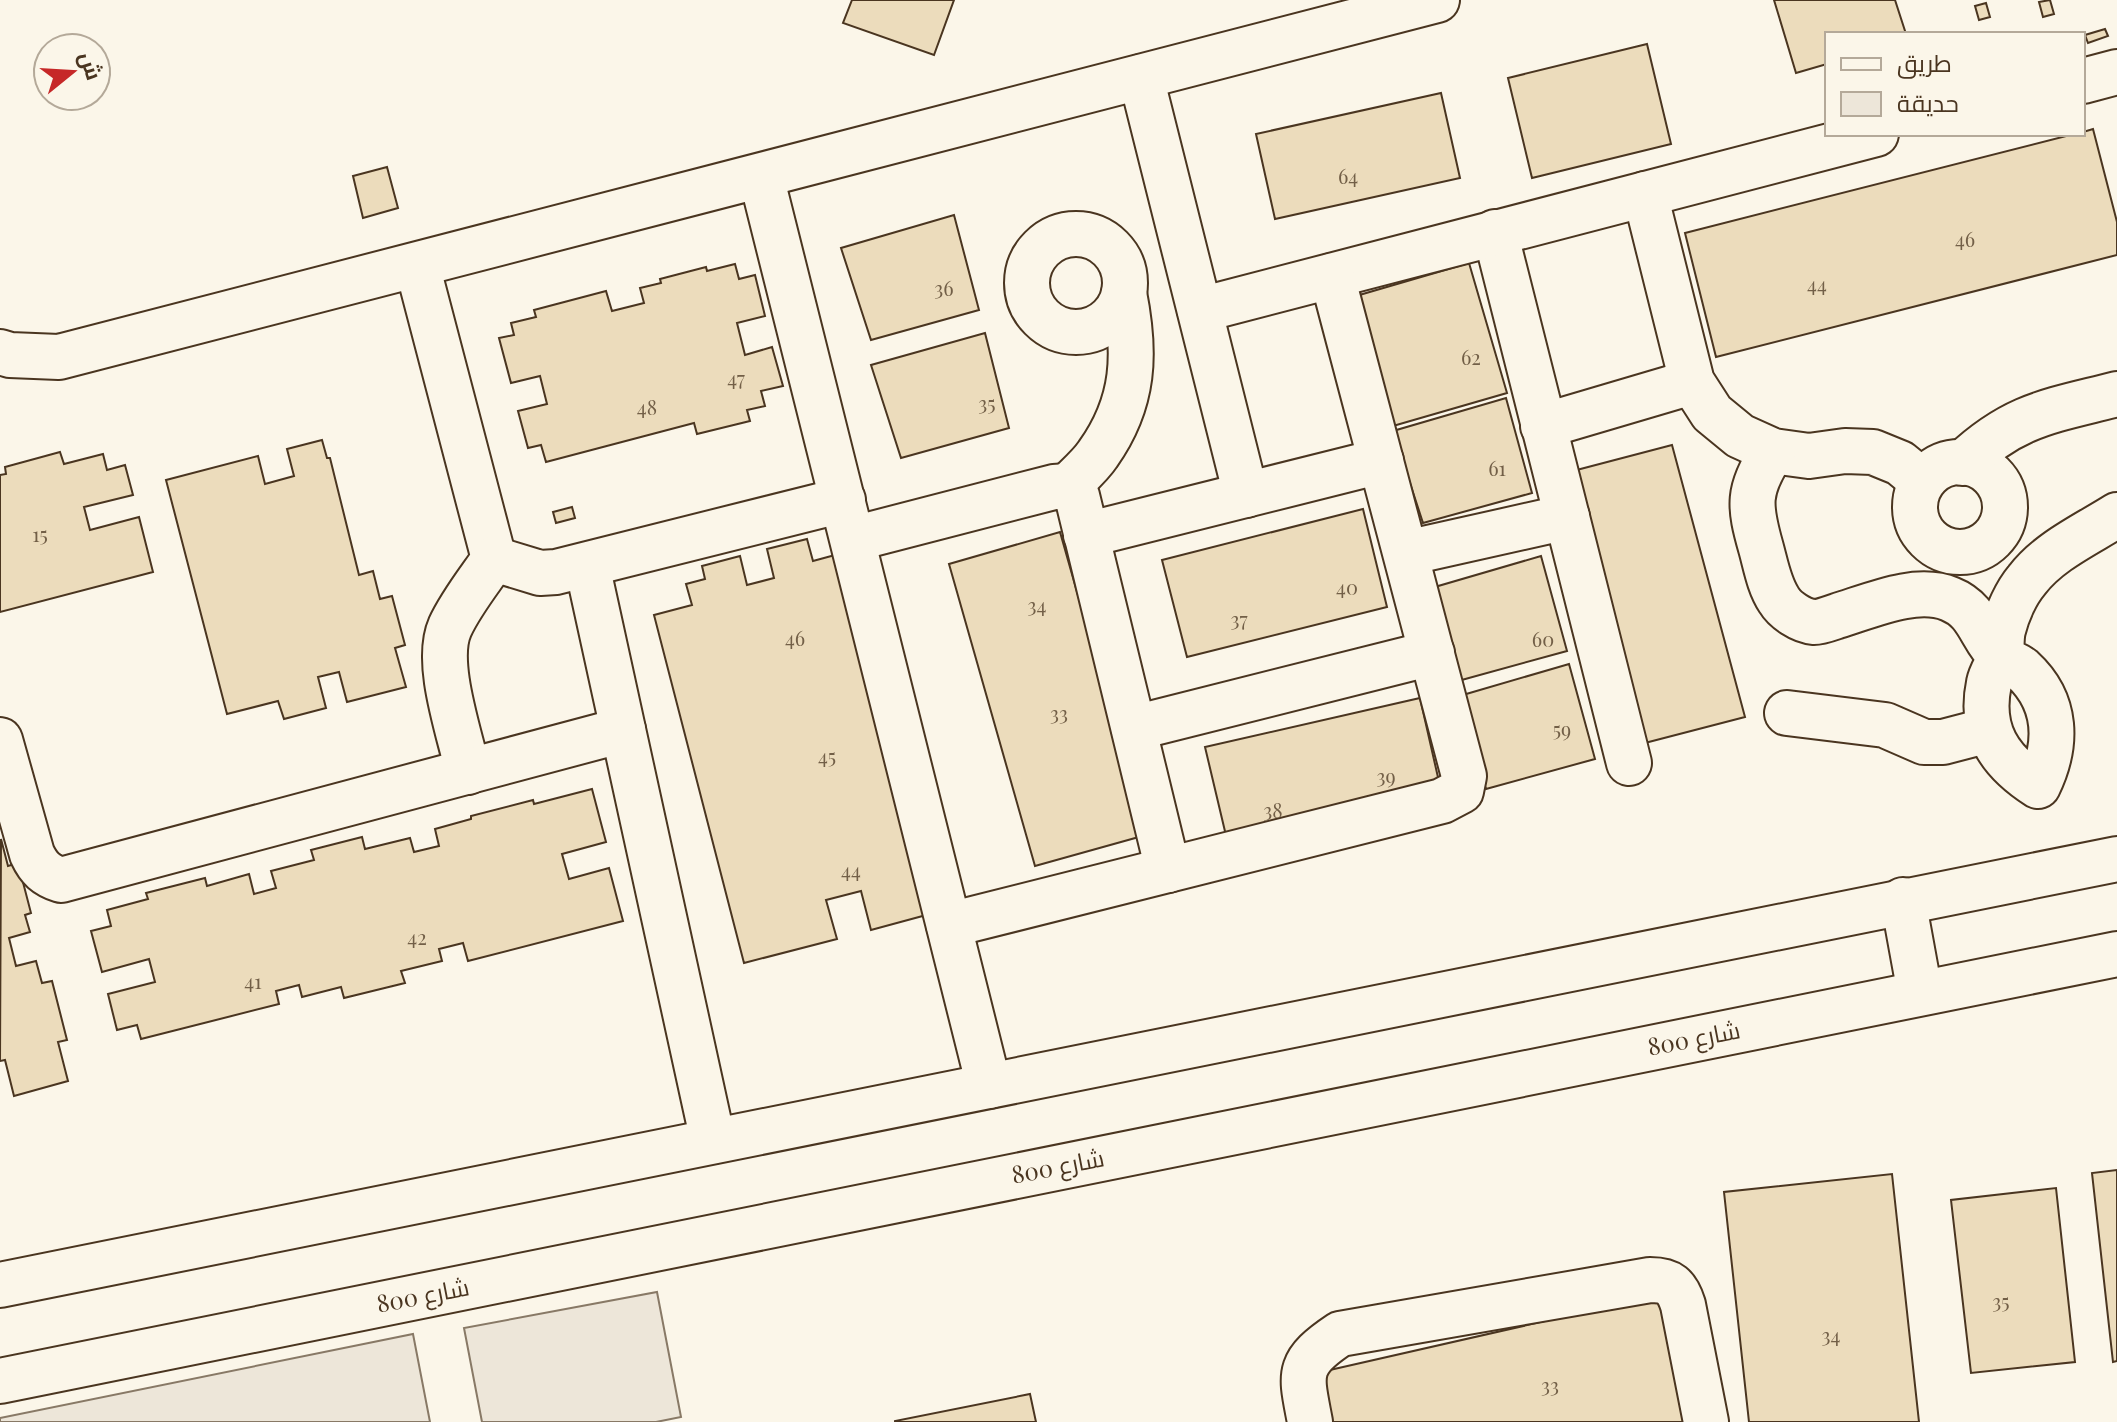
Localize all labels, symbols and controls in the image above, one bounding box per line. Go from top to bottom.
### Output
north arrow [32,32,112,112]
legend [1825,32,2085,136]
text: طريق [1897,46,1952,79]
text: ش [73,47,111,84]
text: حديقة [1897,86,1959,118]
house number: 64 [1338,162,1358,189]
house number: 46 [1955,225,1975,252]
house number: 44 [1807,270,1827,297]
house number: 36 [934,274,954,301]
house number: 62 [1461,343,1481,370]
house number: 47 [727,364,745,391]
house number: 35 [978,389,996,416]
house number: 48 [637,393,657,420]
house number: 61 [1488,454,1506,481]
house number: 15 [32,520,48,547]
house number: 40 [1336,573,1358,600]
house number: 34 [1028,591,1047,618]
house number: 37 [1230,605,1248,632]
house number: 46 [785,624,805,651]
house number: 60 [1532,625,1554,652]
house number: 33 [1050,699,1068,726]
house number: 59 [1553,715,1571,742]
house number: 45 [818,742,836,769]
house number: 39 [1376,762,1396,789]
house number: 38 [1263,796,1283,823]
house number: 44 [841,856,861,883]
house number: 42 [407,923,427,950]
house number: 41 [244,967,262,994]
street label: شارع 800 [1645,1012,1743,1064]
street label: شارع 800 [1009,1140,1107,1192]
street label: شارع 800 [374,1269,472,1321]
house number: 35 [1992,1287,2010,1314]
house number: 34 [1822,1321,1841,1348]
house number: 33 [1541,1371,1559,1398]

